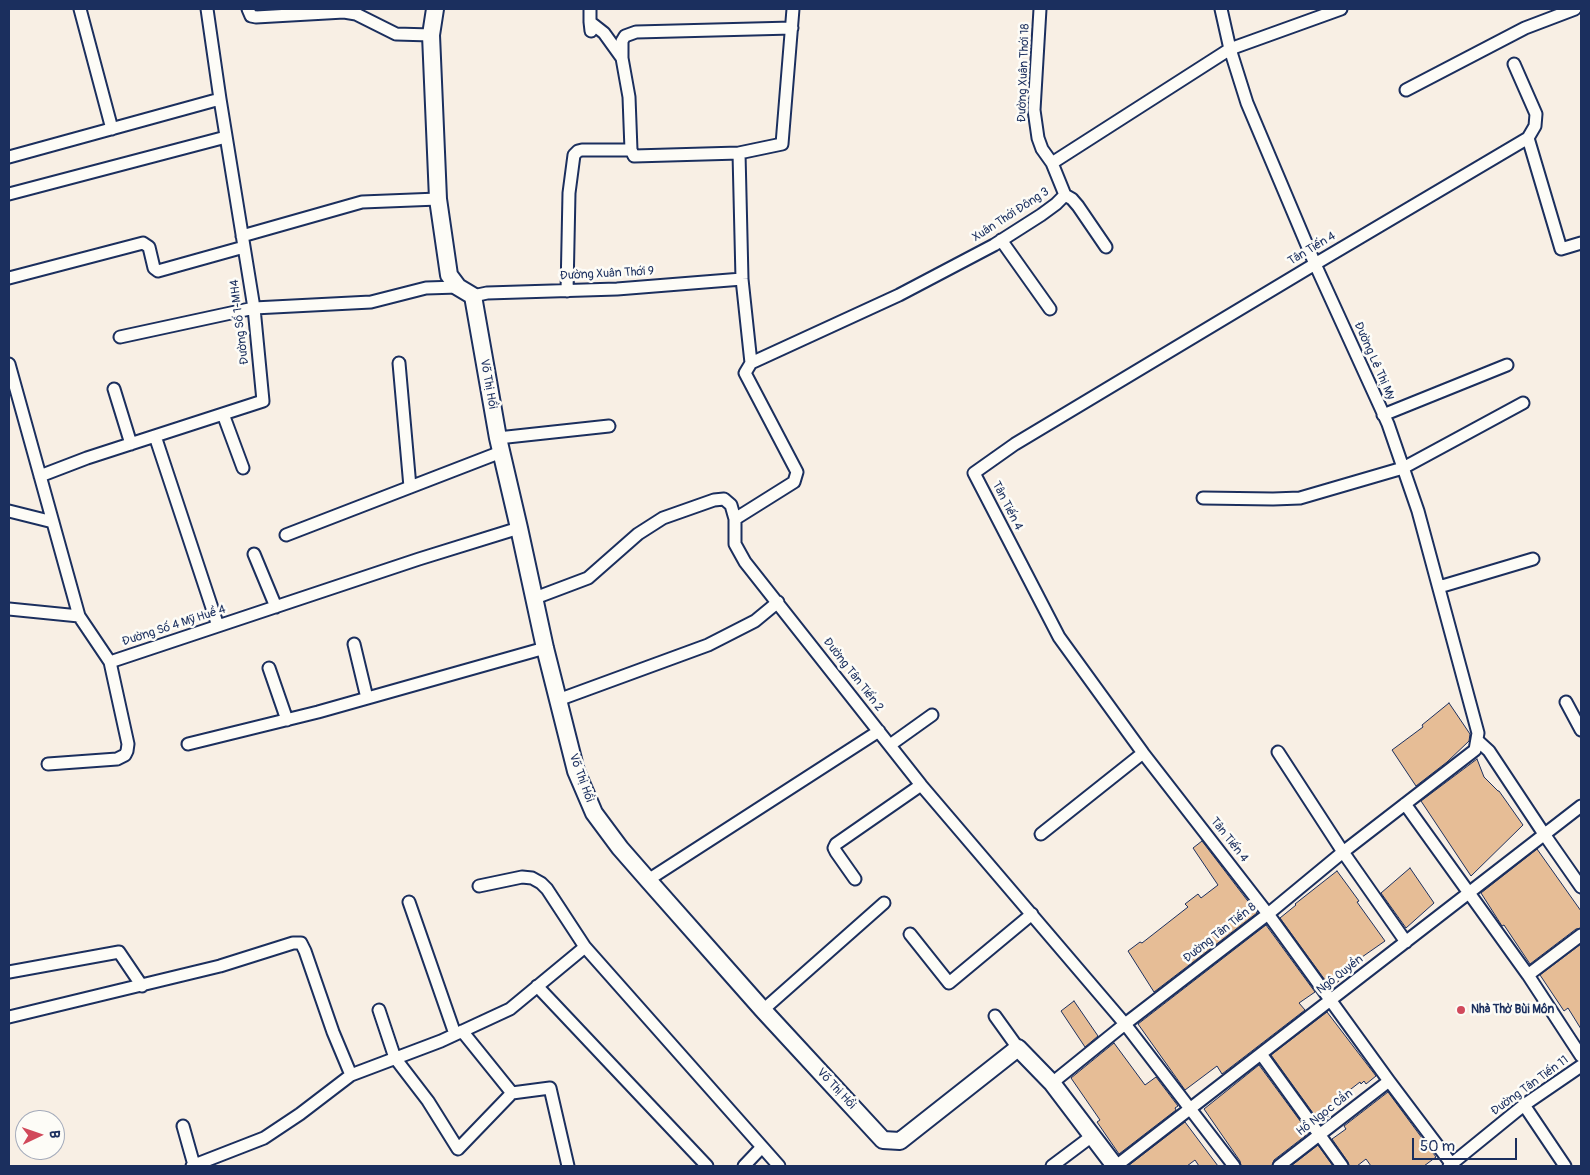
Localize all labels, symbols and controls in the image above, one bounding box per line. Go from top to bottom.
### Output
street label: Đường Xuân Thới 18 [1015,23,1033,123]
street label: Xuân Thới Đông 3 [970,185,1052,245]
street label: Tân Tiến 4 [1286,229,1338,269]
street label: Đường Xuân Thới 9 [560,264,654,284]
street label: Đường Số 1-MH4 [228,279,252,365]
street label: Đường Lê Thị My [1350,320,1398,402]
street label: Võ Thị Hồi [477,358,499,410]
street label: Tân Tiến 4 [989,479,1025,533]
street label: Đường Số 4 Mỹ Huề 4 [120,602,228,650]
street label: Đường Tân Tiến 2 [820,635,886,715]
street label: Võ Thị Hồi [566,752,596,804]
street label: Tân Tiến 4 [1207,815,1251,865]
street label: Đường Tân Tiến 8 [1181,900,1259,966]
street label: Ngô Quyền [1314,952,1366,998]
place label: Nhà Thờ Bùi Môn [1471,1003,1554,1017]
marker: Nhà Thờ Bùi Môn [1455,1004,1467,1016]
street label: Đường Tân Tiến 11 [1489,1053,1571,1119]
street label: Võ Thị Hồi [814,1066,858,1112]
street label: Hồ Ngọc Cẩn [1294,1087,1356,1139]
north arrow [15,1110,65,1160]
scale bar [1415,1128,1520,1160]
text: B [46,1130,63,1139]
text: 50 m [1420,1137,1455,1156]

